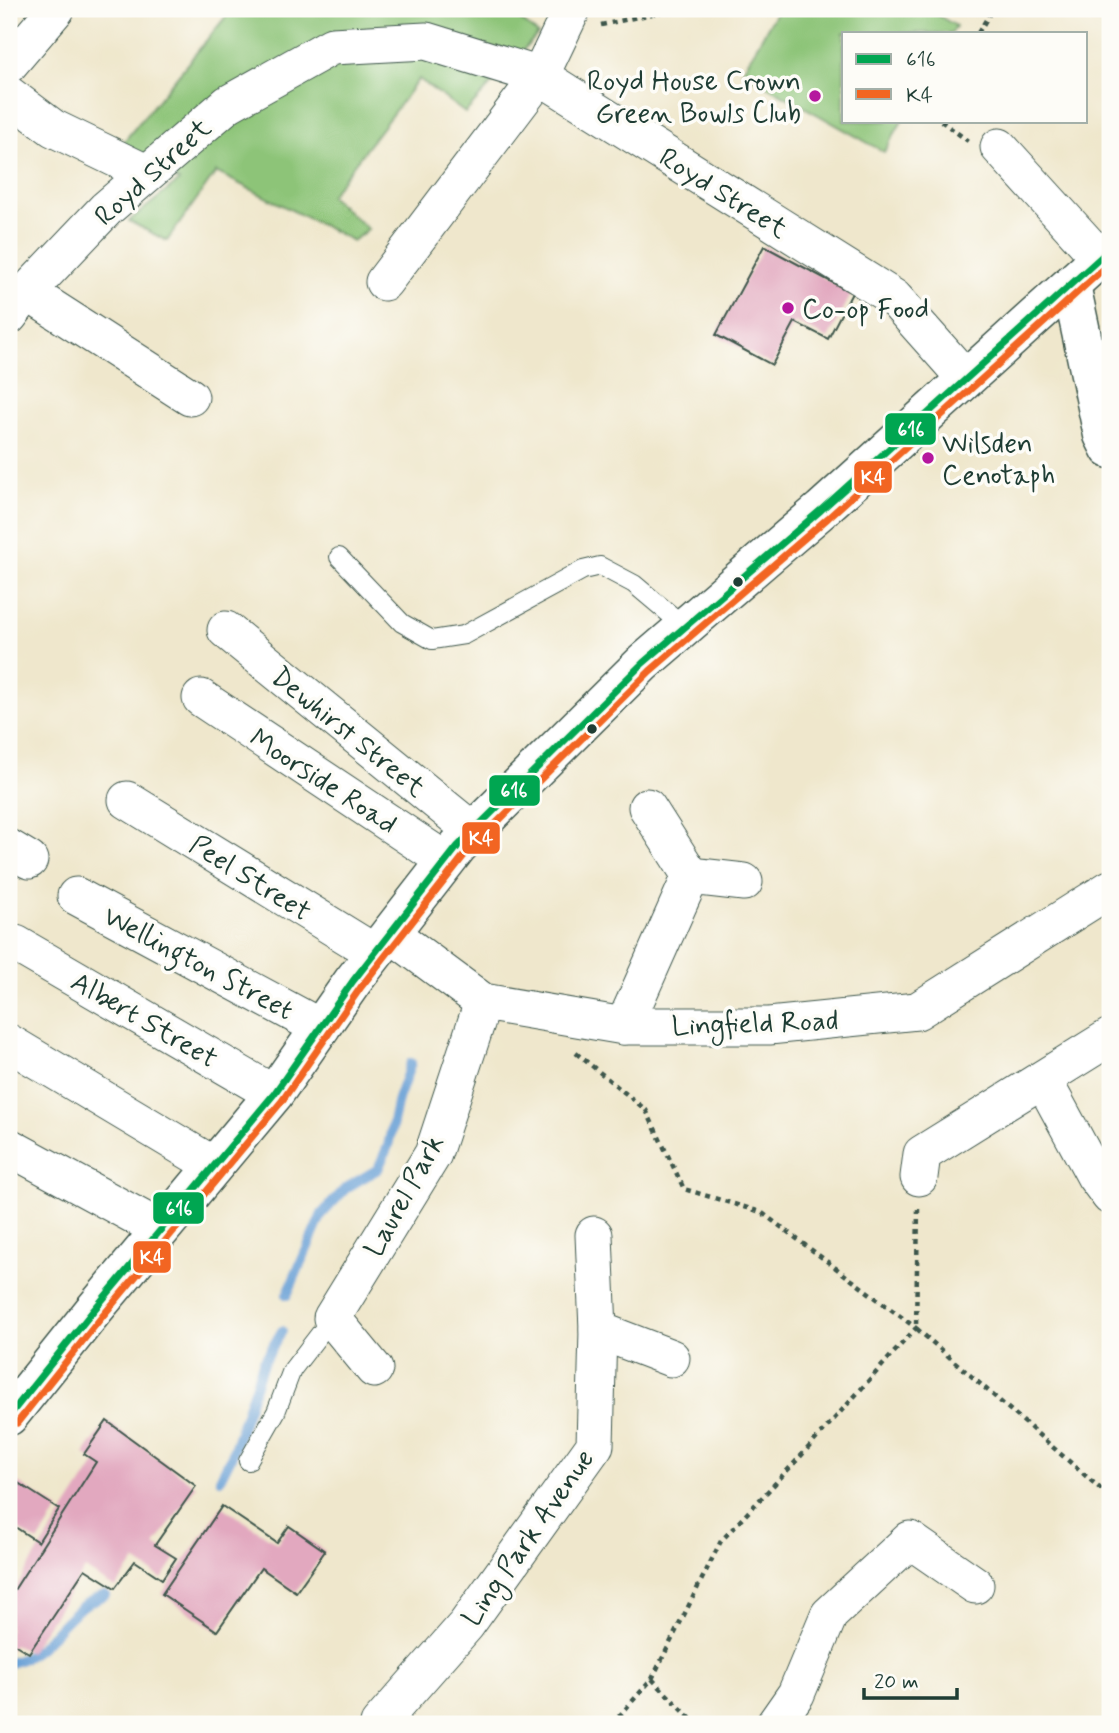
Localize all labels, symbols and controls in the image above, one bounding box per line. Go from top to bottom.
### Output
legend [842,32,1088,122]
text: 616 [906,46,936,74]
place label: Royd House Crown Green Bowls Club [587,64,801,133]
text: K4 [906,82,933,110]
marker: Royd House Crown Green Bowls Club [807,88,823,104]
street label: Royd Street [87,110,220,235]
street label: Royd Street [651,140,794,248]
place label: Co-op Food [802,292,929,329]
marker: Co-op Food [780,300,796,316]
line badge: 616 [884,412,937,446]
text: 616 [898,418,924,443]
place label: Wilsden Cenotaph [942,426,1055,495]
marker: Wilsden Cenotaph [920,450,936,466]
line badge: K4 [853,460,893,494]
text: K4 [861,466,885,491]
unlabelled marker [731,575,745,589]
street label: Dewhirst Street [262,659,433,807]
street label: Moorside Road [242,721,404,844]
unlabelled marker [585,722,599,736]
line badge: 616 [488,774,541,807]
text: 616 [501,779,527,804]
line badge: K4 [461,821,501,855]
street label: Peel Street [182,827,317,931]
text: K4 [469,827,493,852]
street label: Wellington Street [95,898,299,1033]
street label: Albert Street [64,964,224,1078]
street label: Lingfield Road [671,1003,839,1048]
street label: Laurel Park [357,1129,454,1264]
line badge: 616 [152,1191,205,1225]
text: 616 [166,1197,192,1222]
line badge: K4 [132,1240,172,1274]
text: K4 [140,1246,164,1271]
street label: Ling Park Avenue [454,1443,606,1635]
scale bar [864,1656,956,1700]
text: 20 m [874,1668,919,1696]

